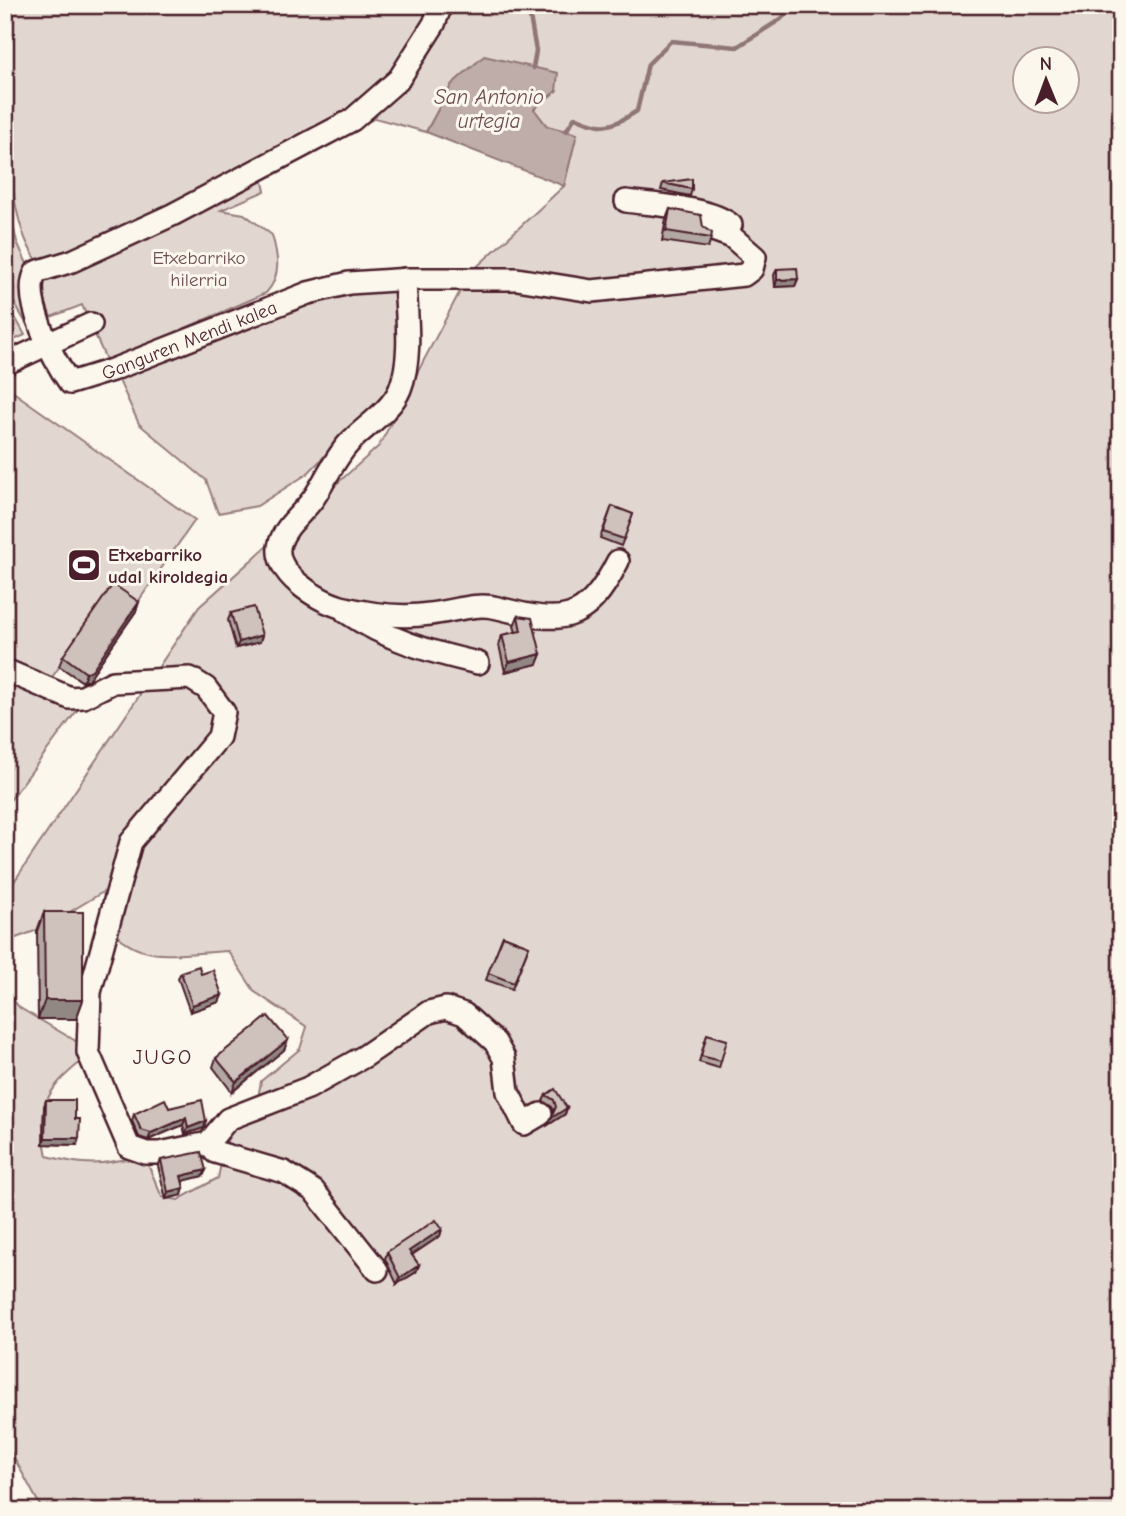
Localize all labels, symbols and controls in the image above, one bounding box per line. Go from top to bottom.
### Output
north arrow [1010,46,1080,116]
text: N [1039,53,1052,75]
water label: San Antonio urtegia [434,85,544,133]
park label: Etxebarriko hilerria [152,247,246,291]
street label: Ganguren Mendi kalea [99,296,280,384]
place label: Etxebarriko udal kiroldegia [108,544,228,588]
sports icon: Etxebarriko udal kiroldegia [65,546,103,584]
district label: JUGO [133,1045,193,1069]

